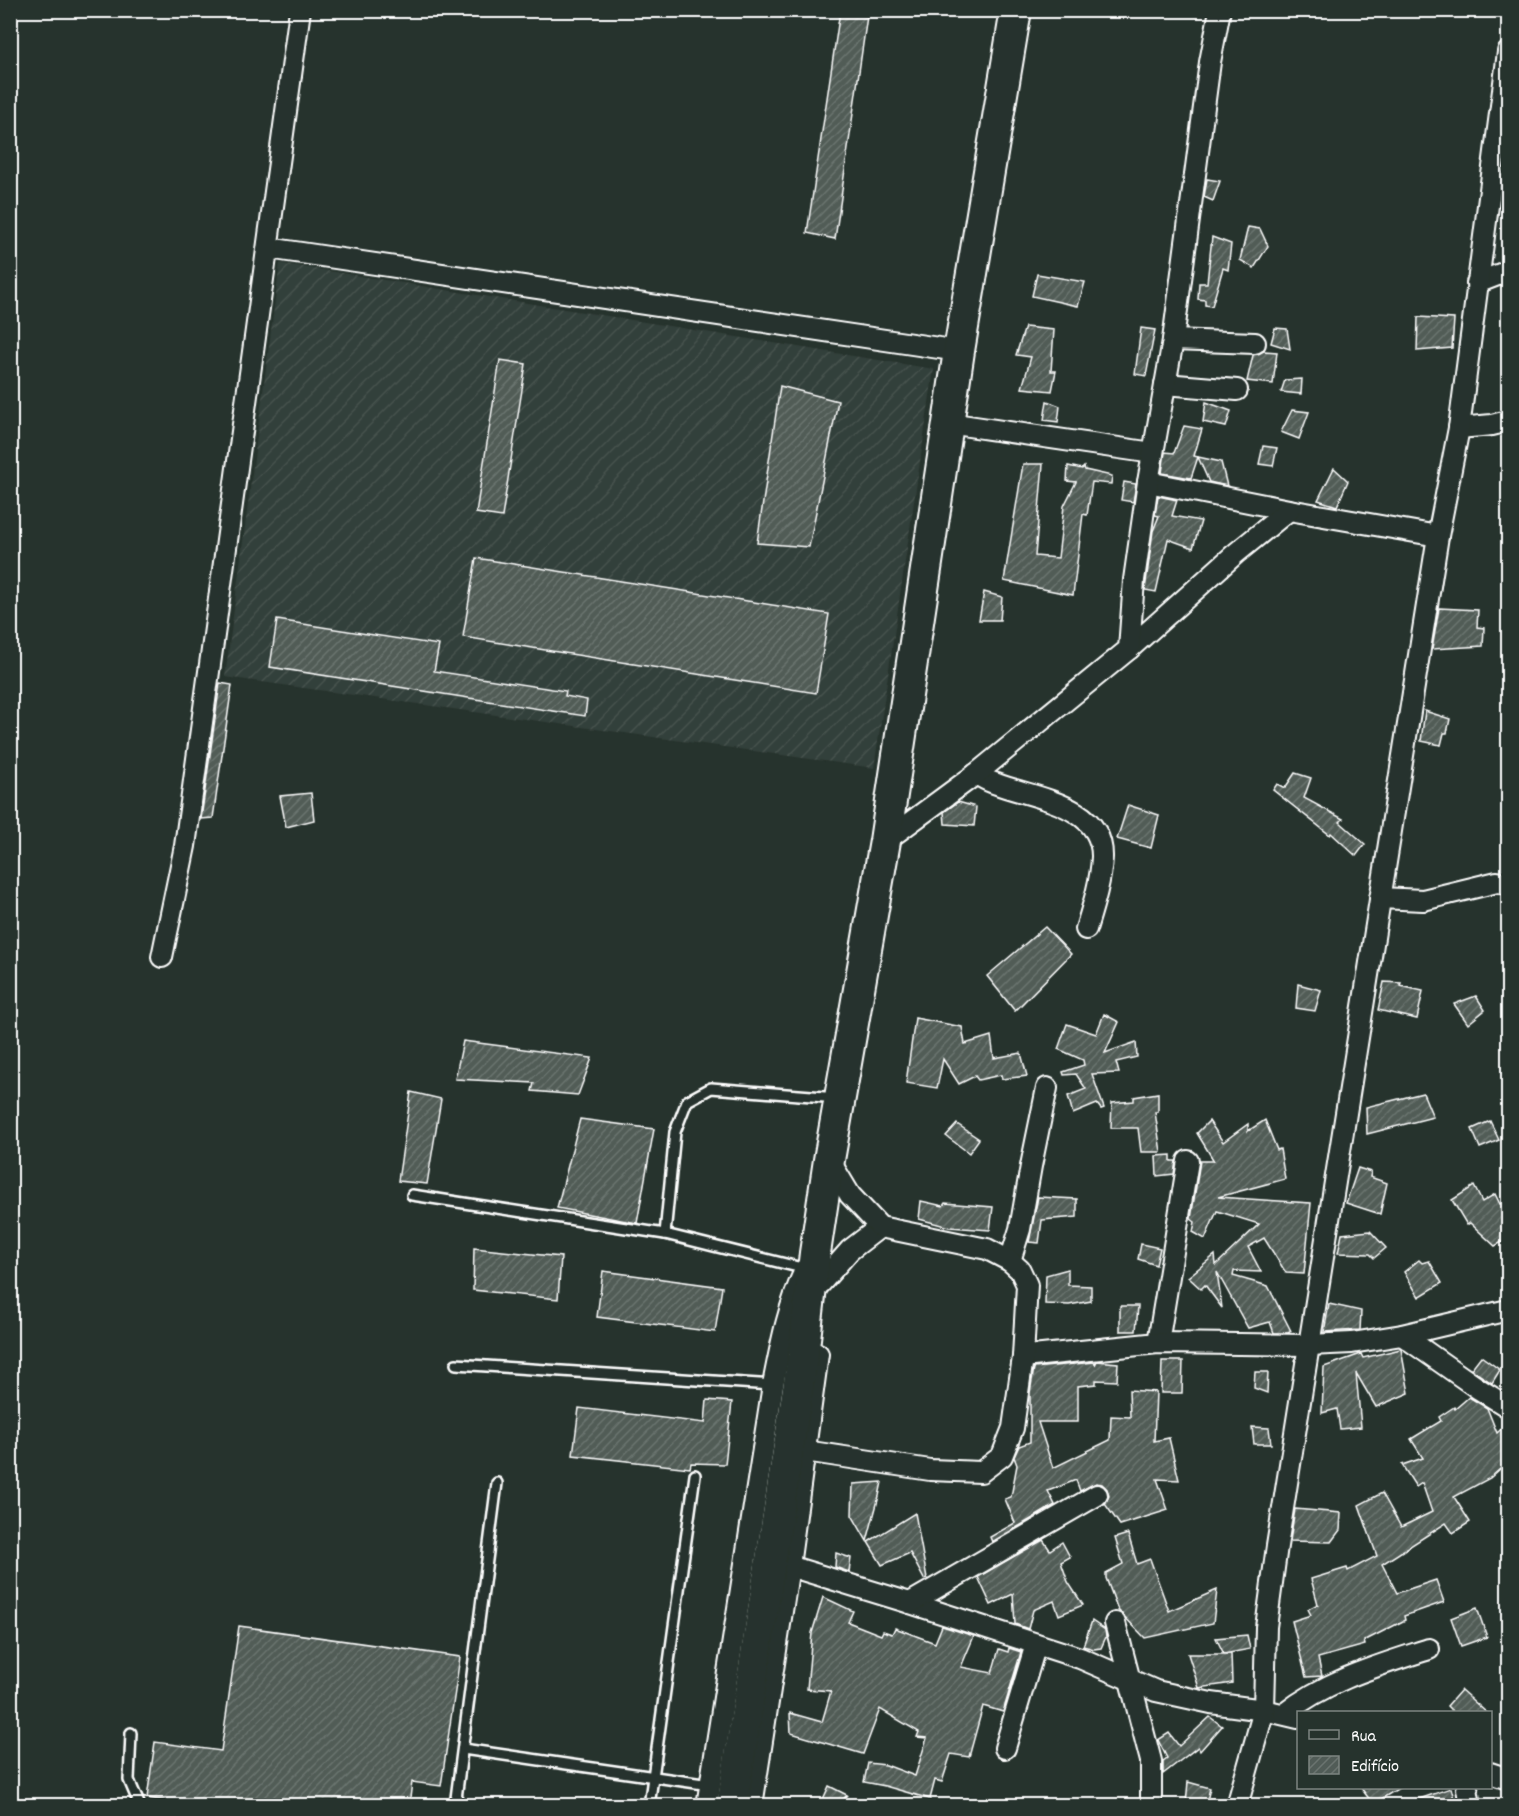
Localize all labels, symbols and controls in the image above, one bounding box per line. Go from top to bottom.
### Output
legend [1297,1711,1492,1789]
text: Rua [1351,1725,1377,1750]
text: Edifício [1351,1755,1399,1780]

